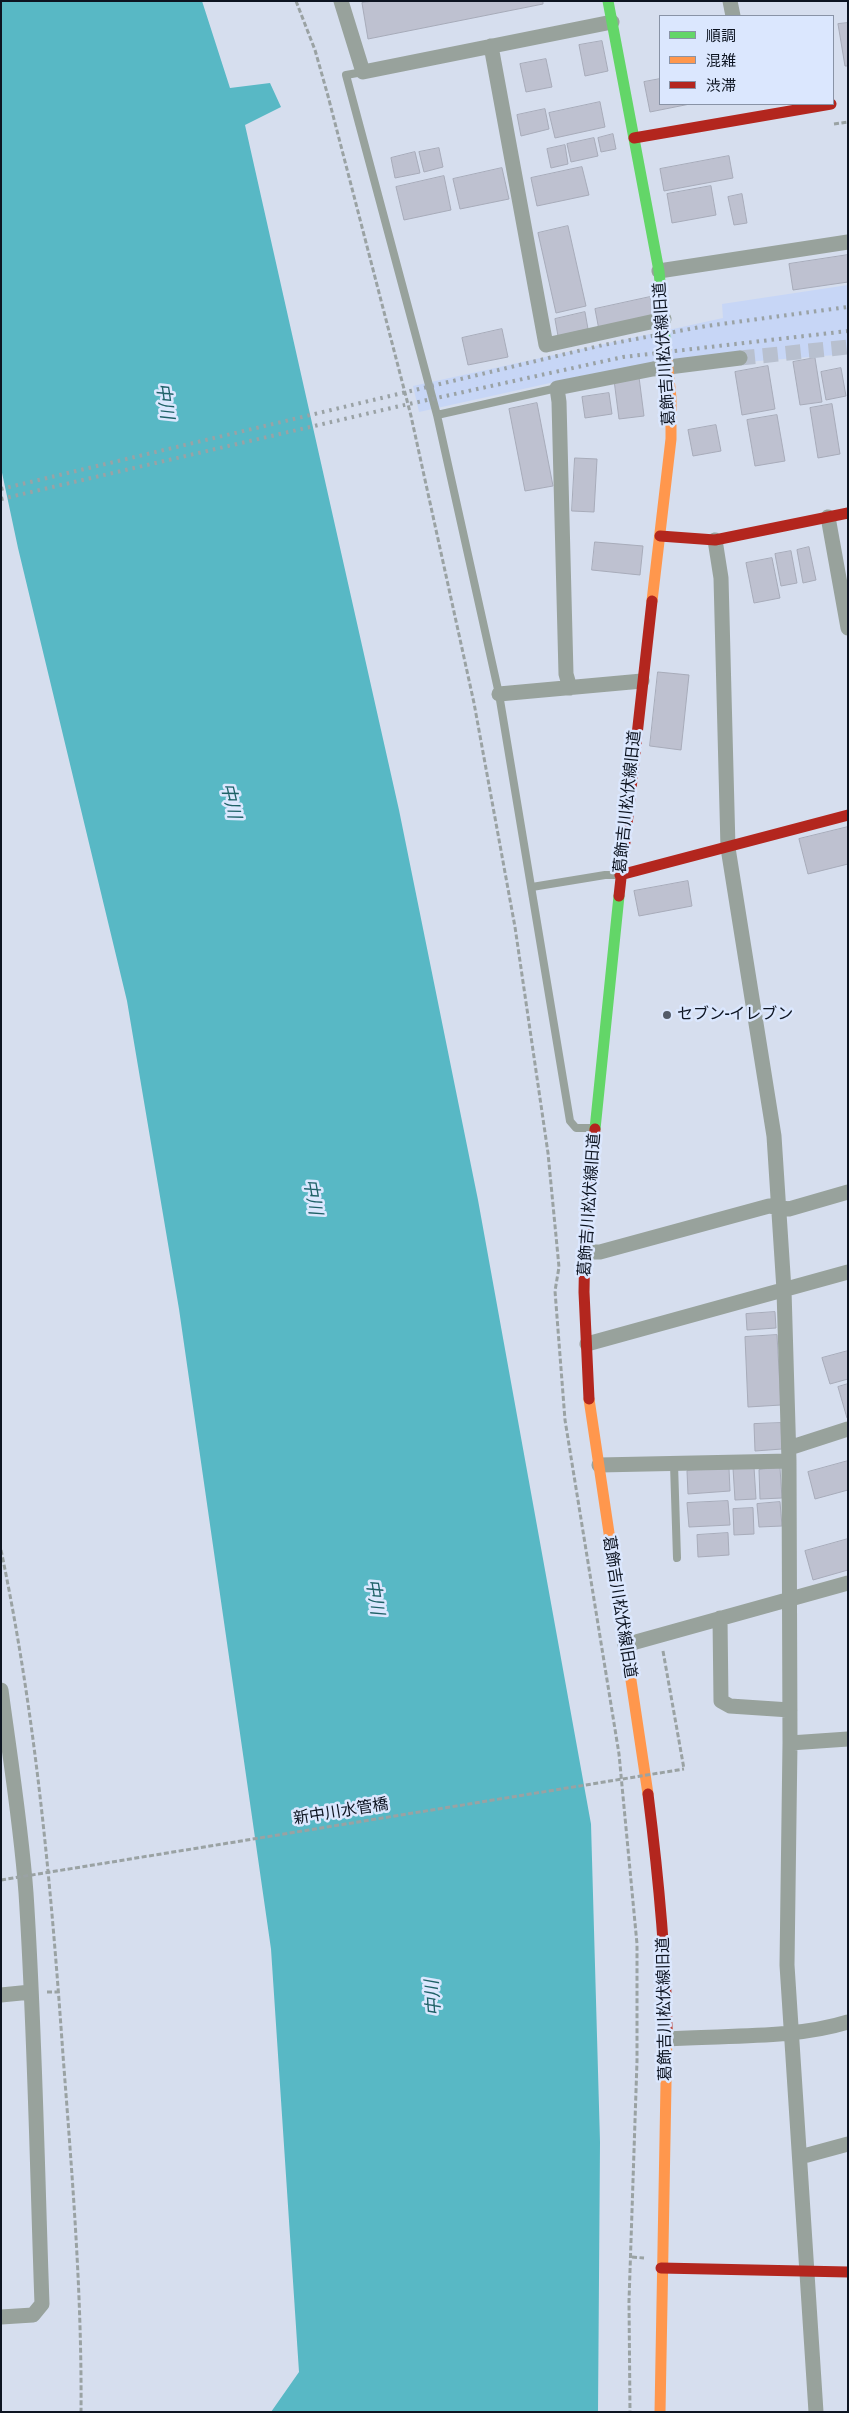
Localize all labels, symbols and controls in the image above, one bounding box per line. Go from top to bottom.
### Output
legend [659,15,834,105]
text: 順調 [706,25,736,46]
text: 混雑 [706,50,736,71]
text: 渋滞 [706,75,736,96]
street label: 葛飾吉川松伏線旧道 [650,282,680,426]
water label: 中川 [151,382,177,420]
street label: 葛飾吉川松伏線旧道 [611,729,645,875]
water label: 中川 [215,781,245,821]
place label: セブン-イレブン [677,1005,793,1025]
marker: セブン-イレブン [661,1009,673,1021]
street label: 葛飾吉川松伏線旧道 [575,1133,605,1277]
water label: 中川 [298,1177,326,1217]
street label: 葛飾吉川松伏線旧道 [598,1534,640,1680]
water label: 中川 [361,1578,387,1616]
street label: 新中川水管橋 [292,1795,390,1829]
street label: 葛飾吉川松伏線旧道 [654,1937,676,2081]
water label: 中川 [422,1979,446,2017]

